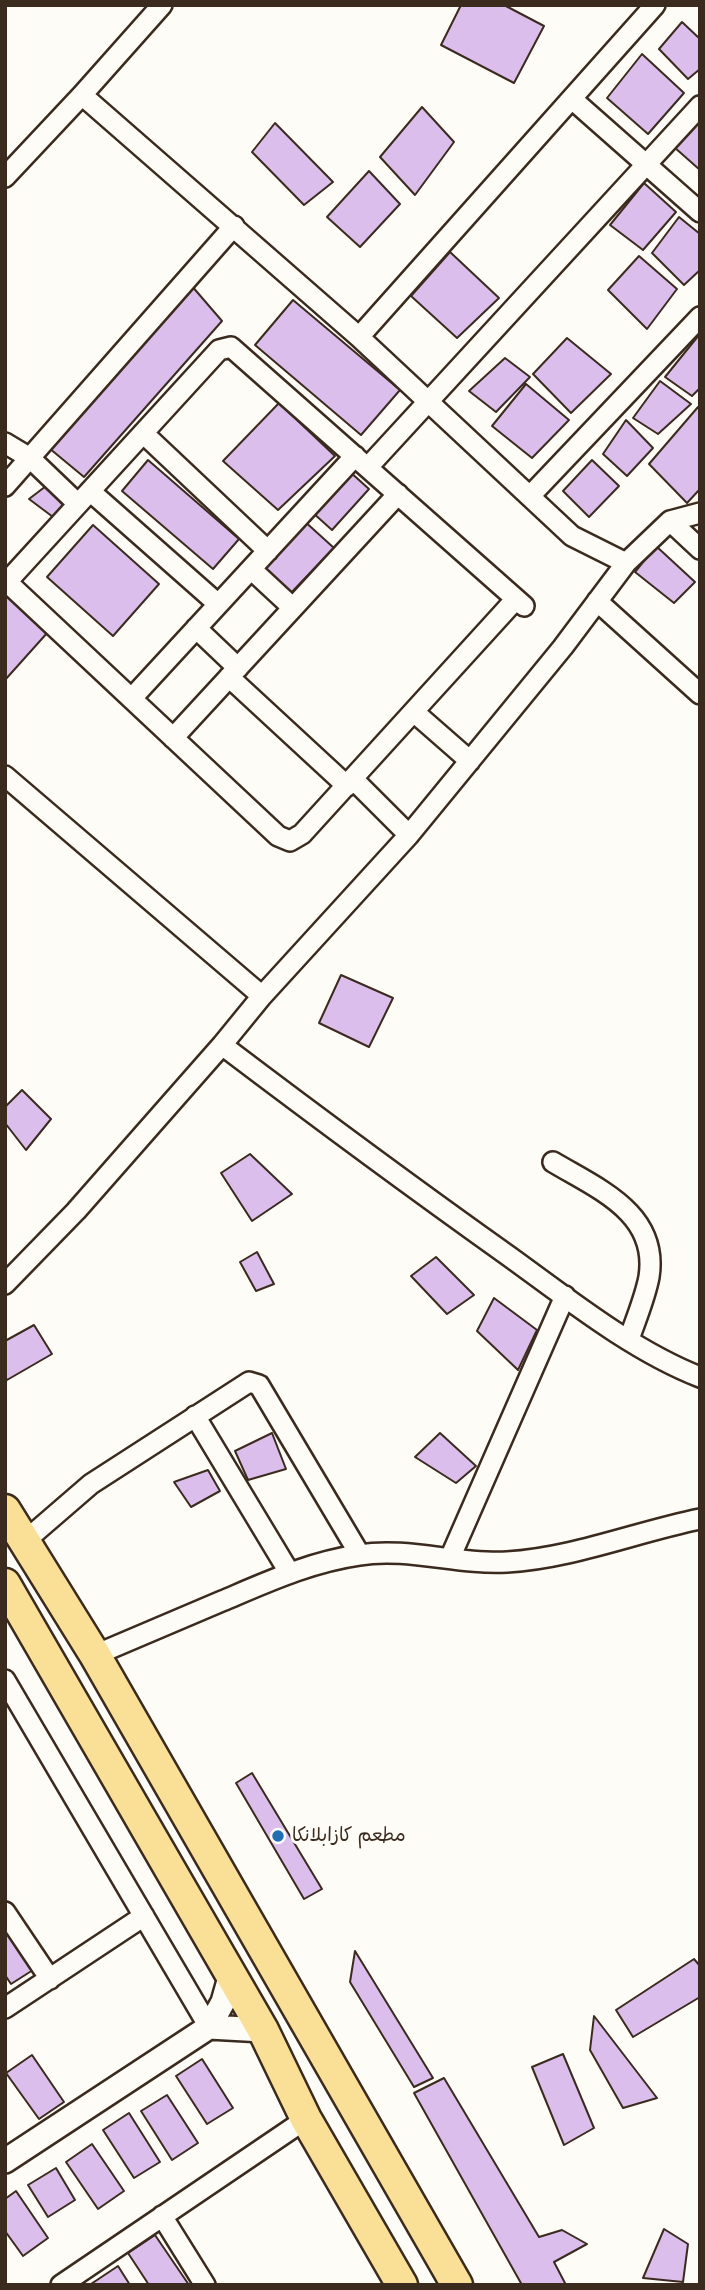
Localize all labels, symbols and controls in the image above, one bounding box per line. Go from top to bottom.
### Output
place label: مطعم كازابلانكا [292,1825,406,1847]
marker: مطعم كازابلانكا [270,1828,286,1844]

